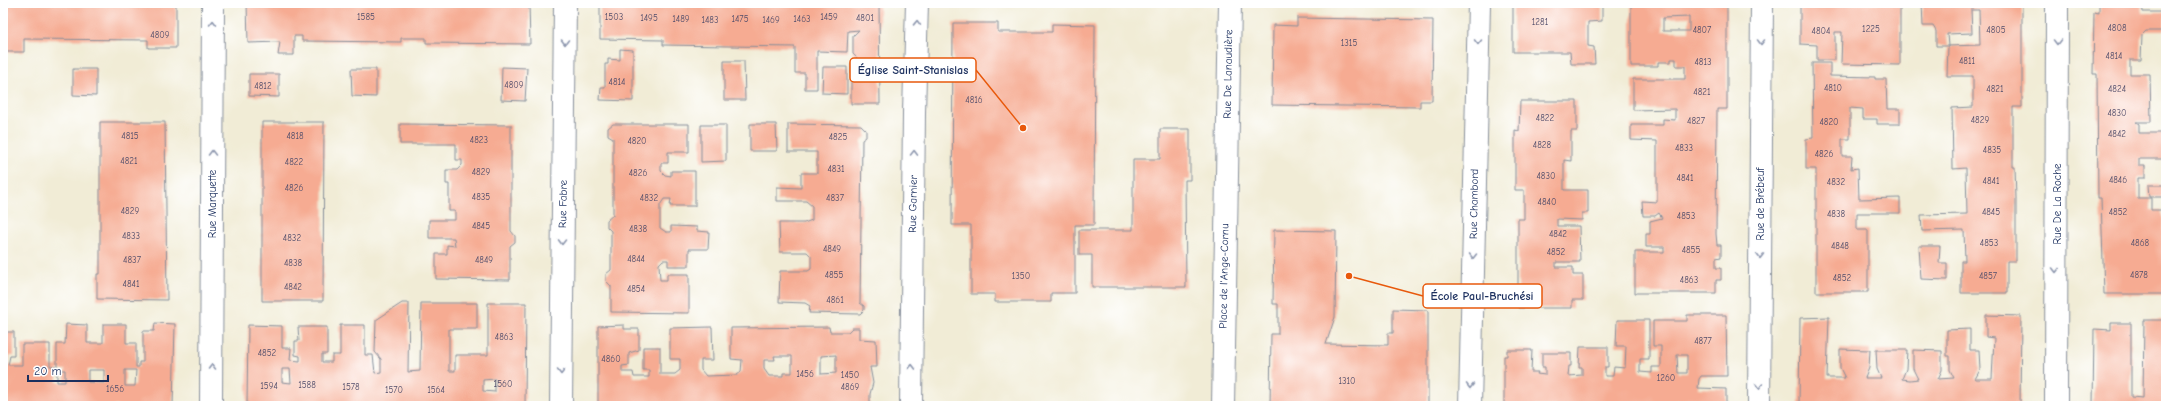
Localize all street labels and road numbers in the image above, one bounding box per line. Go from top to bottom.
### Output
street label: Rue De Lanaudière [1221,29,1235,119]
street label: Rue De La Roche [2051,163,2064,245]
street label: Rue de Brébeuf [1754,167,1767,240]
street label: Rue Marquette [206,169,219,238]
street label: Rue Chambord [1467,169,1481,239]
street label: Rue Garnier [906,174,920,233]
street label: Rue Fabre [556,179,570,228]
street label: Place de l'Ange-Cornu [1217,223,1231,329]

